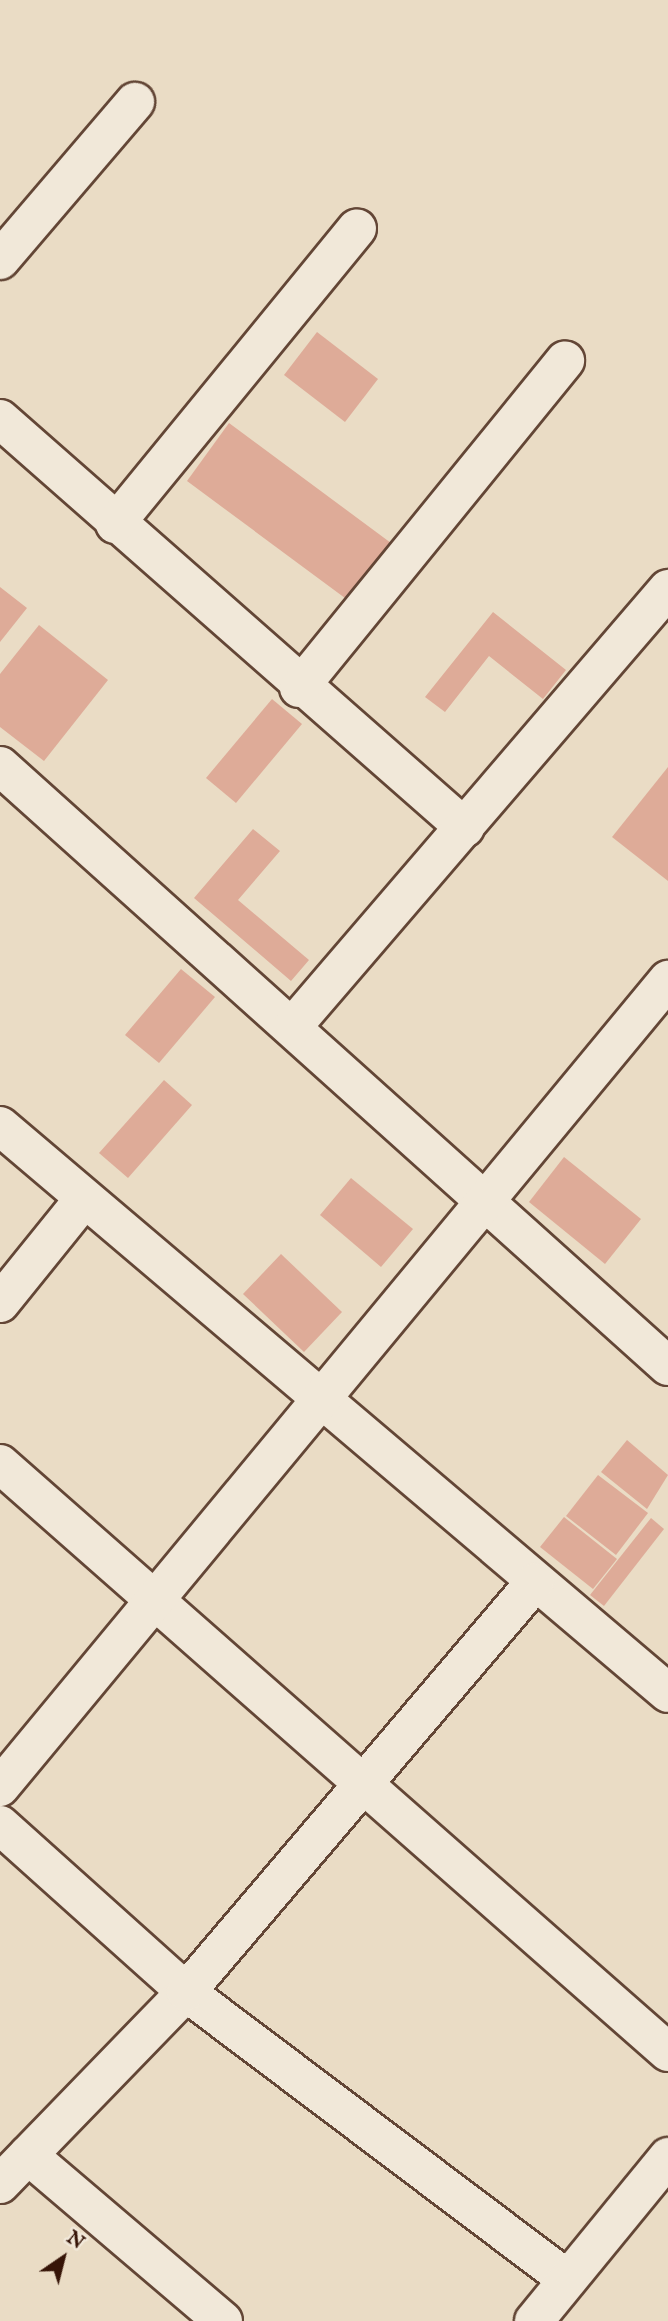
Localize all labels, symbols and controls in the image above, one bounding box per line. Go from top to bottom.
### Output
north arrow [28,2223,98,2293]
text: N [61,2226,89,2255]

